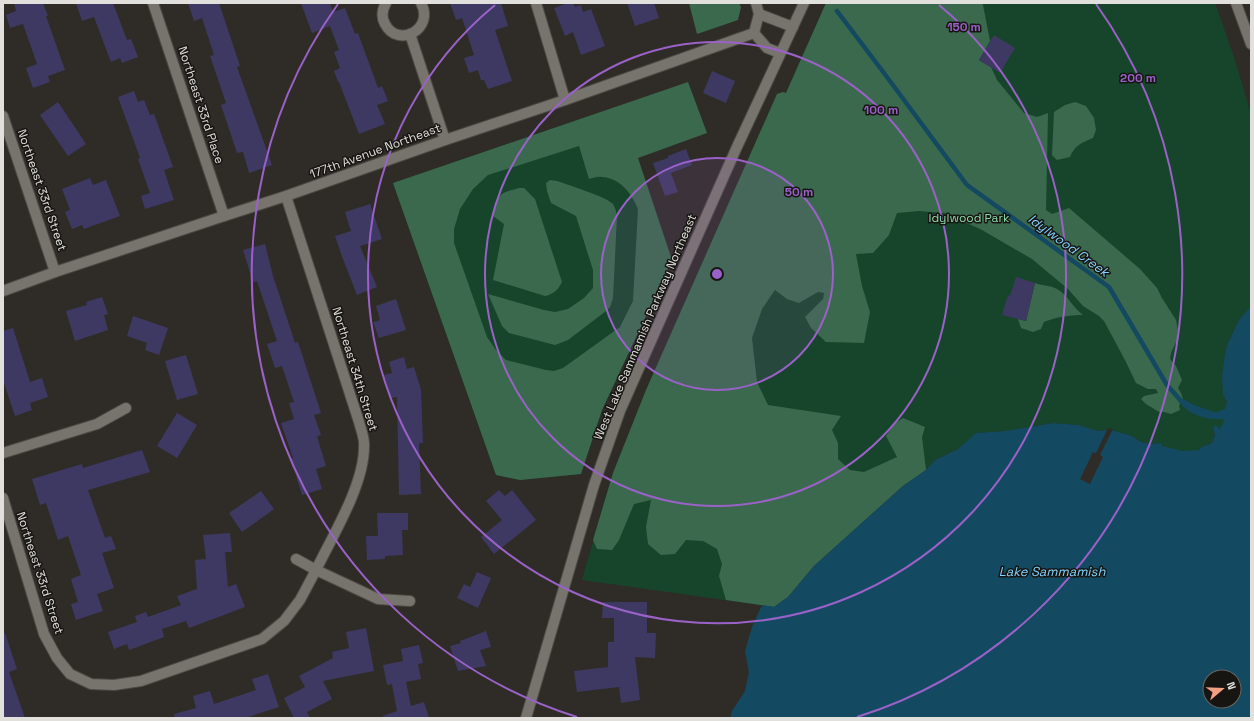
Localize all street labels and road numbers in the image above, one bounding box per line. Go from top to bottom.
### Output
street label: Northeast 33rd Place [174,44,228,166]
street label: 177th Avenue Northeast [307,120,443,182]
street label: Northeast 33rd Street [14,127,70,253]
street label: West Lake Sammamish Parkway Northeast [590,212,700,442]
street label: Northeast 34th Street [329,305,381,433]
street label: Northeast 33rd Street [13,510,67,636]

